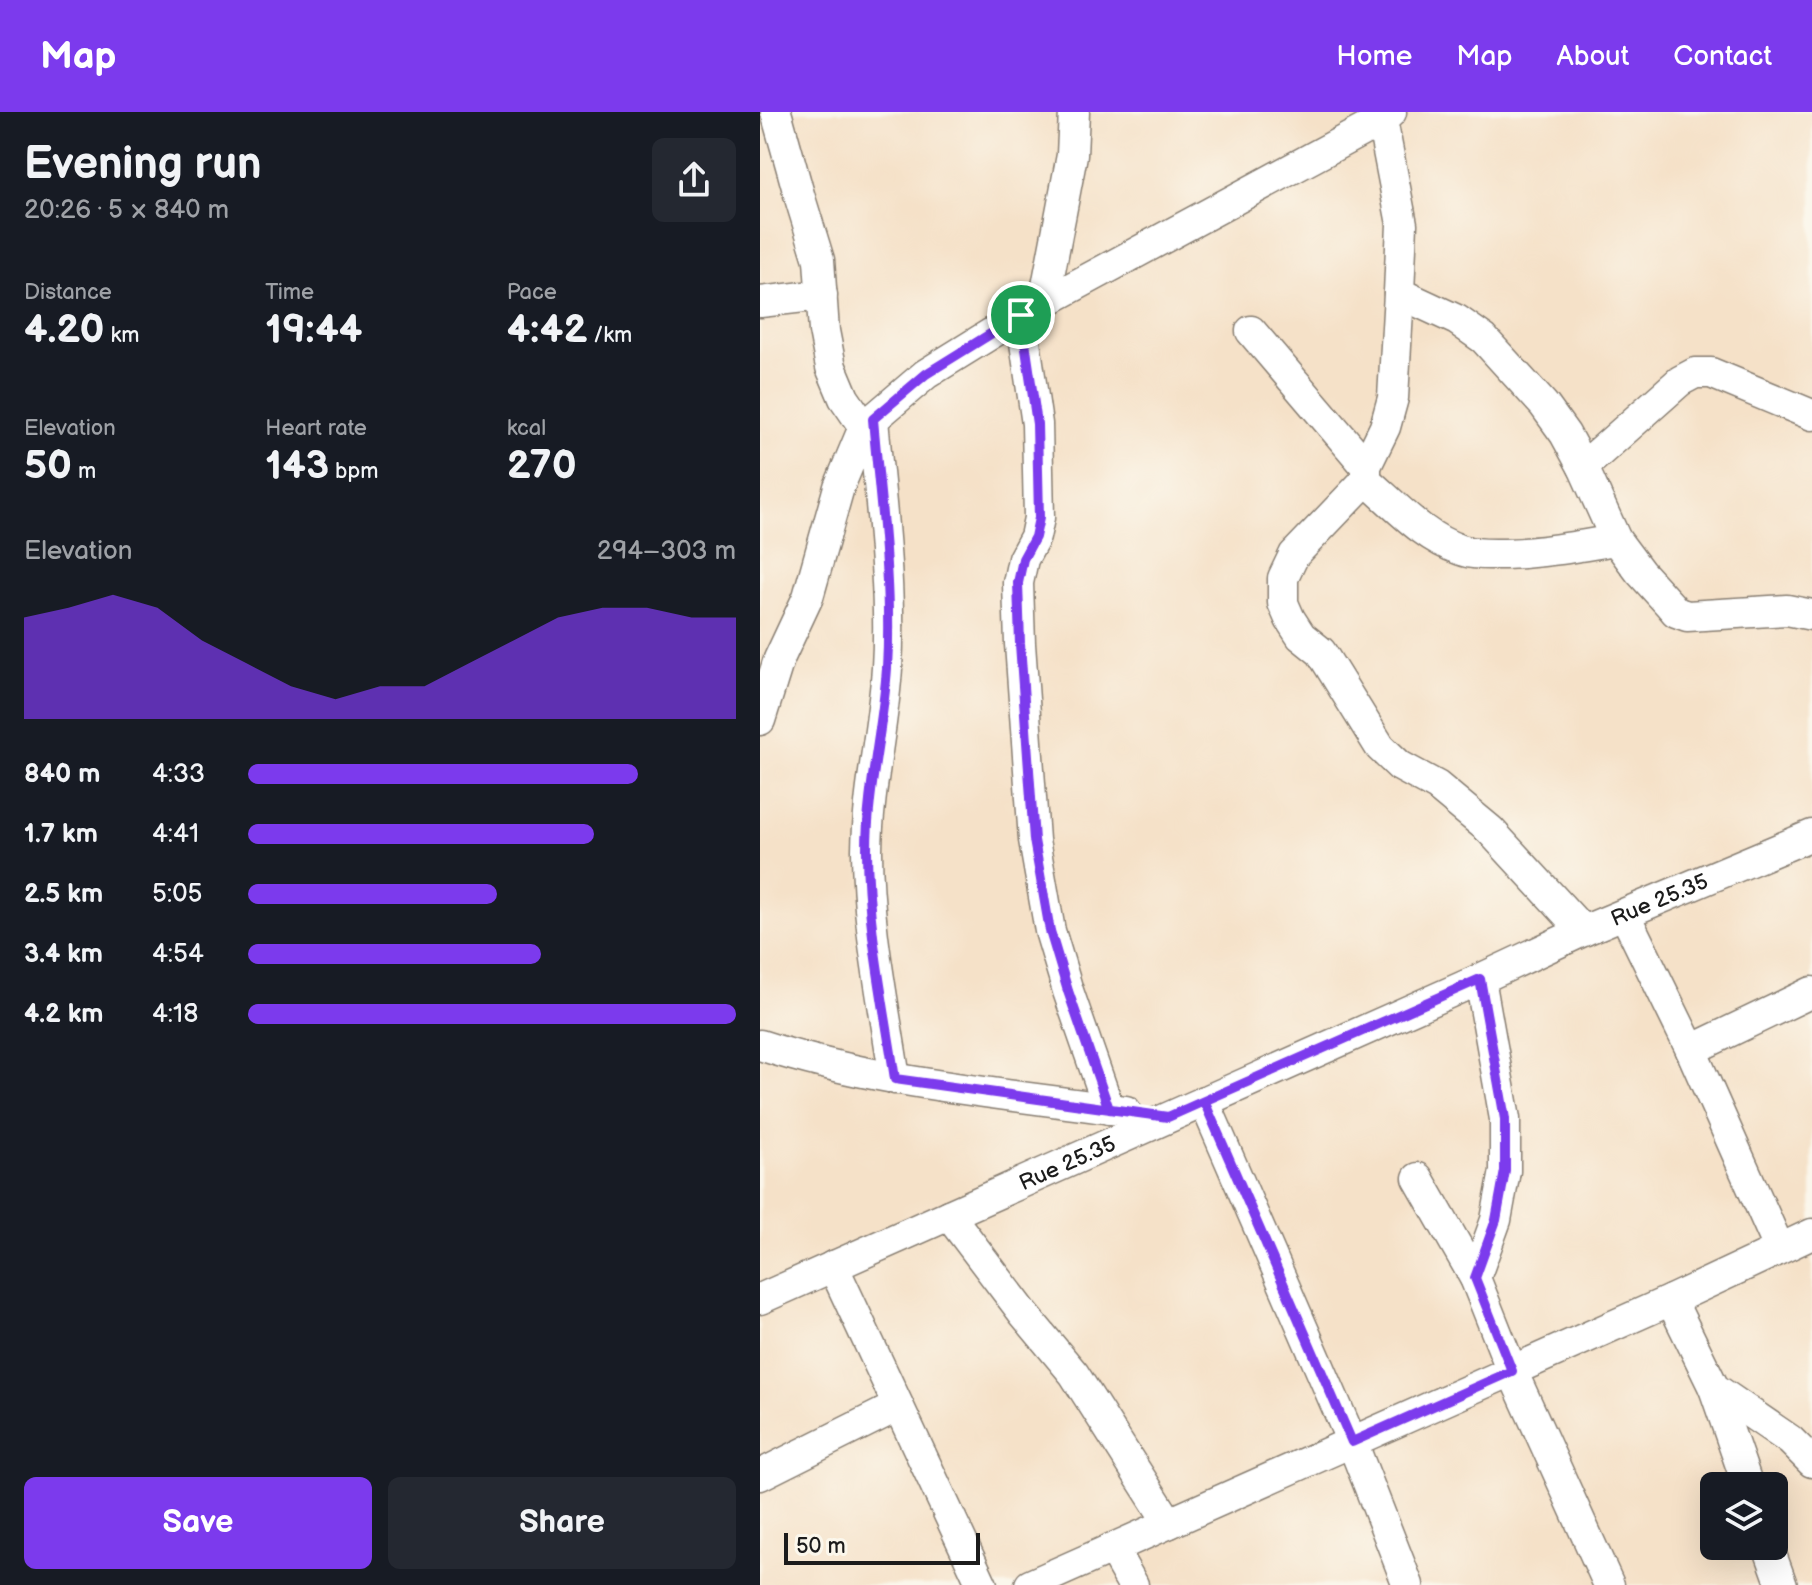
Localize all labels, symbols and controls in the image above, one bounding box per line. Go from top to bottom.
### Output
text: Map [40,34,116,79]
text: Home [1336,40,1412,73]
text: Map [1456,40,1513,73]
text: About [1557,40,1629,73]
text: Contact [1673,40,1772,73]
text: Evening run [24,138,261,191]
button: share [652,138,736,222]
text: 20:26 · 5 × 840 m [24,195,229,226]
text: Distance [24,279,112,306]
text: Time [265,279,314,306]
text: Pace [507,279,557,306]
pin [987,281,1055,349]
icon: arrive [999,293,1043,337]
text: 4.20 [24,306,105,354]
text: 19:44 [265,306,362,354]
text: 4:42 [507,306,587,354]
text: km [105,322,139,349]
text: /km [587,322,632,349]
text: Elevation [24,415,116,442]
text: Heart rate [265,415,367,442]
text: kcal [507,415,546,442]
text: 50 [24,442,72,490]
text: 143 [265,442,329,490]
text: 270 [507,442,577,490]
text: m [72,458,96,485]
text: bpm [329,458,378,485]
text: Elevation [24,536,132,567]
text: 294–303 m [597,536,736,567]
text: 840 m [24,759,100,790]
text: 4:33 [152,759,205,790]
text: 1.7 km [24,819,98,850]
text: 4:41 [152,819,199,850]
street label: Rue 25.35 [1607,868,1712,933]
text: 2.5 km [24,879,103,910]
text: 5:05 [152,879,202,910]
text: 3.4 km [24,939,103,970]
text: 4:54 [152,939,204,970]
text: 4.2 km [24,999,103,1030]
text: 4:18 [152,999,198,1030]
street label: Rue 25.35 [1015,1131,1120,1197]
map controls [1700,1472,1788,1560]
button: layers [1700,1472,1788,1560]
button: Save [24,1477,372,1569]
button: Share [388,1477,736,1569]
scale bar [784,1529,980,1565]
text: 50 m [796,1533,846,1560]

